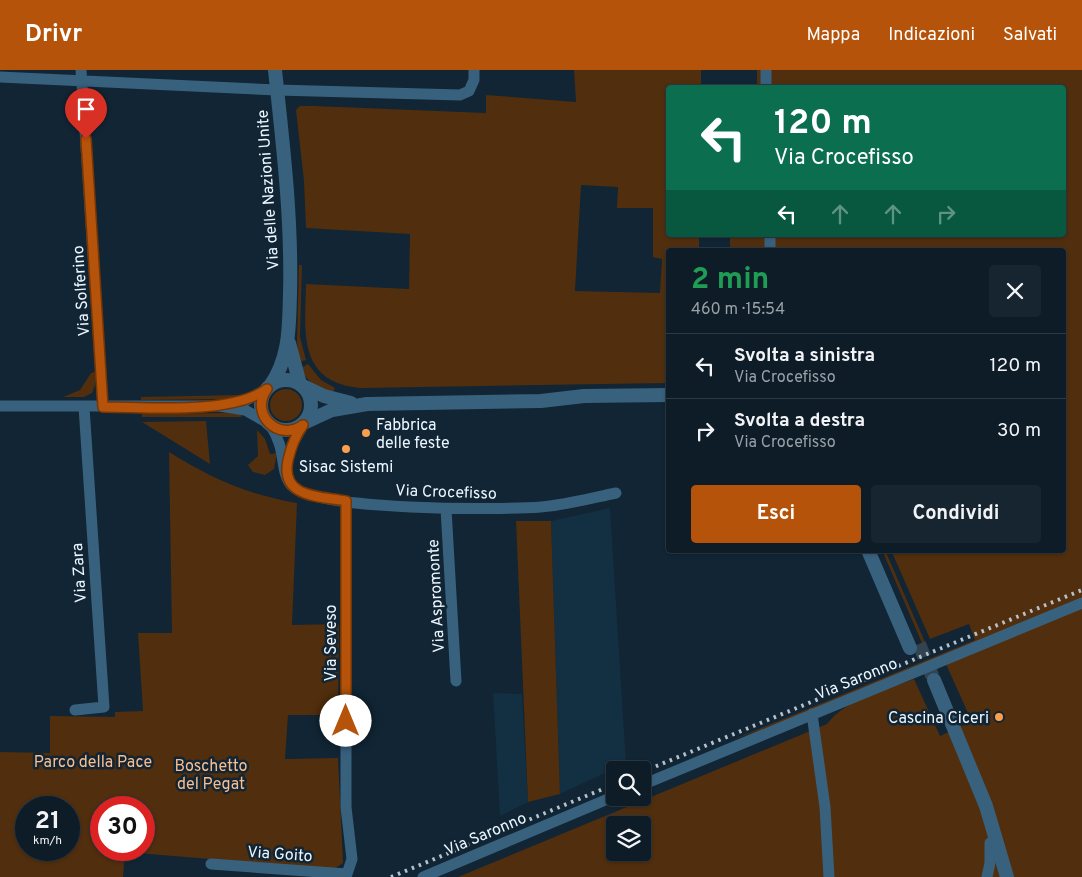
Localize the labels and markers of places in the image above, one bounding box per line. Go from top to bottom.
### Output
pin [65,88,107,139]
place label: Fabbrica delle feste [376,416,450,454]
marker: Fabbrica delle feste [360,427,372,439]
marker: Sisac Sistemi [340,443,352,455]
place label: Sisac Sistemi [299,458,393,478]
place label: Cascina Ciceri [888,709,989,729]
marker: Cascina Ciceri [993,711,1005,723]

